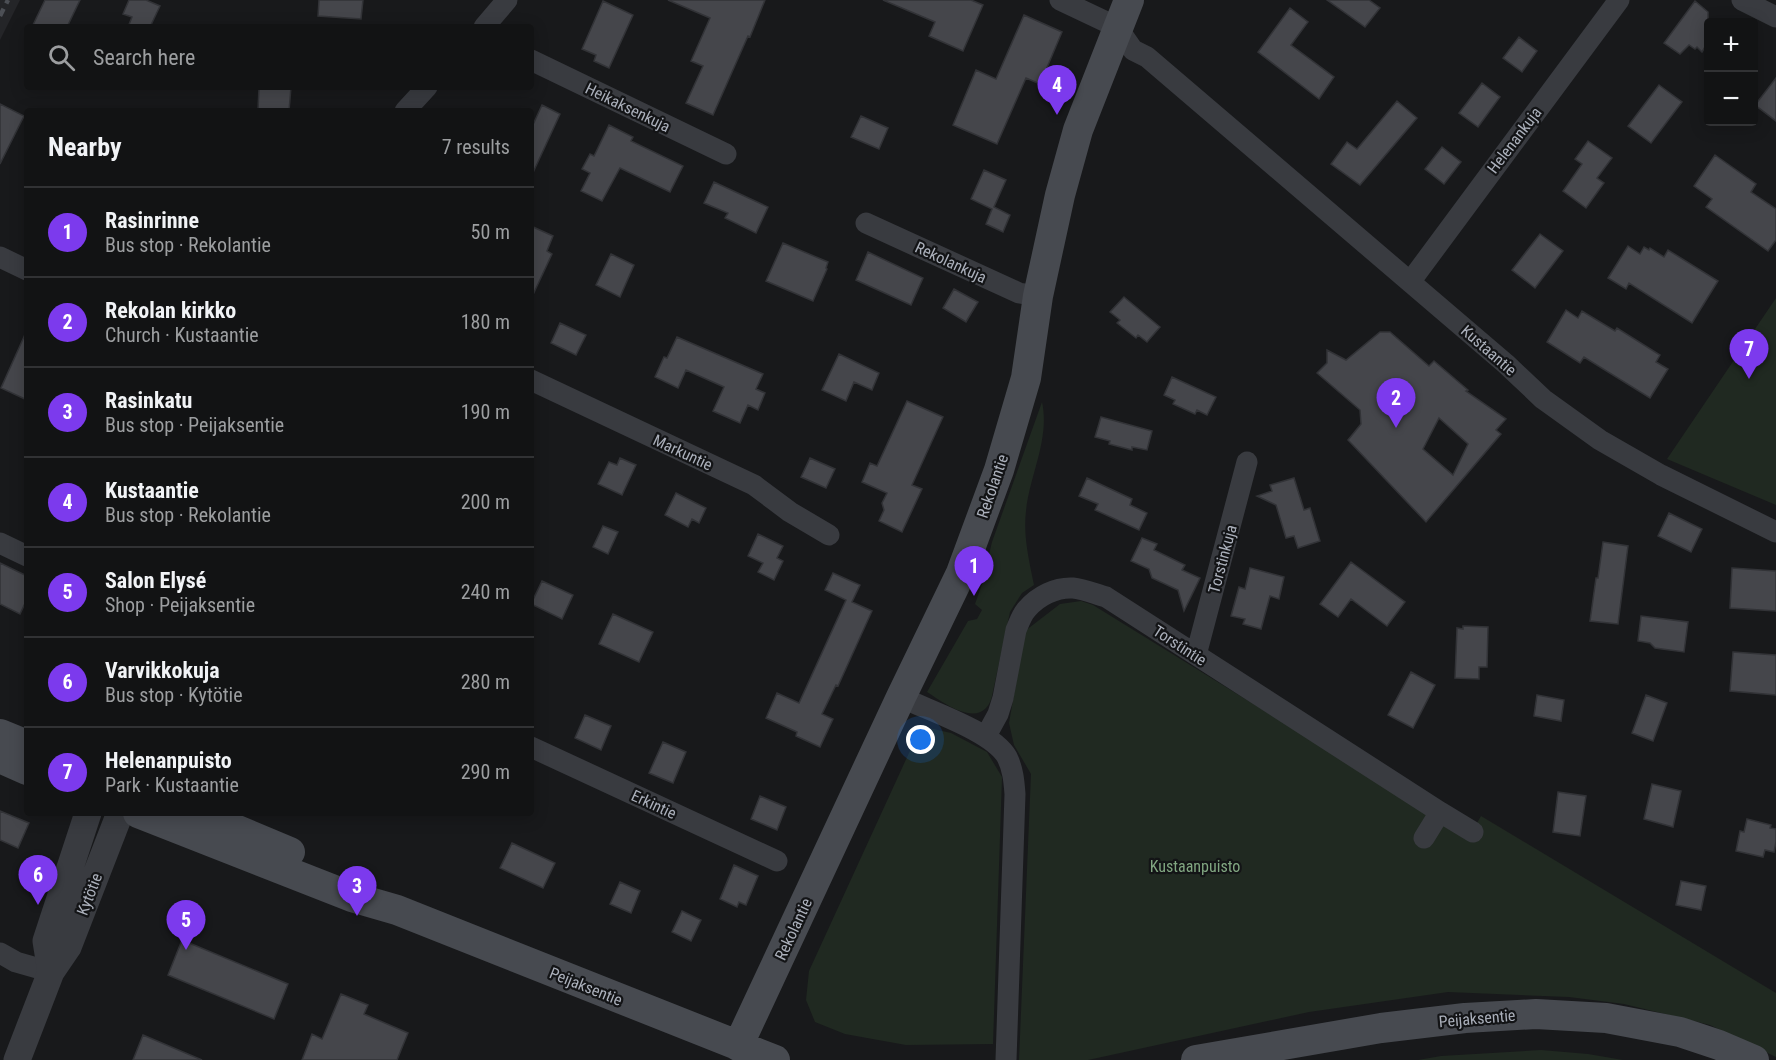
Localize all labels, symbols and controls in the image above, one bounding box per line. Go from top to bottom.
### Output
map controls [1704,18,1758,126]
button: + [1704,18,1758,72]
search box [24,24,534,90]
icon: search [45,41,78,74]
text: Search here [93,45,195,70]
pin: 4 [1038,66,1076,115]
button: − [1704,72,1758,126]
street label: Heikaksenkuja [582,79,673,136]
street label: Helenankuja [1483,103,1545,177]
text: Nearby [48,132,122,162]
text: 7 results [442,135,510,159]
text: Rasinrinne [105,208,199,233]
text: 1 [62,220,73,244]
text: 50 m [471,220,510,244]
text: Bus stop · Rekolantie [105,233,271,257]
street label: Rekolankuja [912,238,989,287]
text: Rekolan kirkko [105,298,236,323]
text: 2 [62,310,73,334]
text: 180 m [461,310,510,334]
street label: Kustaantie [1457,321,1520,380]
text: Church · Kustaantie [105,323,259,347]
pin: 7 [1730,330,1768,379]
pin: 2 [1376,378,1416,428]
text: Rasinkatu [105,388,192,413]
text: 3 [62,400,73,424]
text: 190 m [461,400,510,424]
text: Bus stop · Peijaksentie [105,413,284,437]
street label: Markuntie [650,430,715,474]
street label: Rekolantie [973,452,1012,521]
text: Kustaantie [105,478,199,503]
text: 4 [62,490,73,514]
text: 200 m [461,490,510,514]
text: Bus stop · Rekolantie [105,503,271,527]
street label: Torstinkuja [1204,523,1241,595]
pin: 1 [954,546,994,596]
text: Salon Elysé [105,568,206,593]
text: 5 [62,580,73,604]
text: 240 m [461,580,510,604]
text: Shop · Peijaksentie [105,593,255,617]
street label: Torstintie [1149,621,1210,670]
text: Varvikkokuja [105,658,220,683]
text: 6 [62,670,73,694]
text: 280 m [461,670,510,694]
text: Bus stop · Kytötie [105,683,243,707]
your location [906,725,935,754]
text: Helenanpuisto [105,748,232,773]
text: 7 [62,760,73,784]
text: 290 m [461,760,510,784]
text: Park · Kustaantie [105,773,239,797]
street label: Erkintie [628,786,679,823]
pin: 6 [18,856,57,905]
park label: Kustaanpuisto [1150,857,1240,876]
pin: 3 [338,866,376,916]
street label: Kytötie [73,870,106,918]
street label: Rekolantie [771,895,816,963]
pin: 5 [166,900,206,950]
street label: Peijaksentie [547,963,625,1010]
street label: Peijaksentie [1438,1006,1516,1031]

